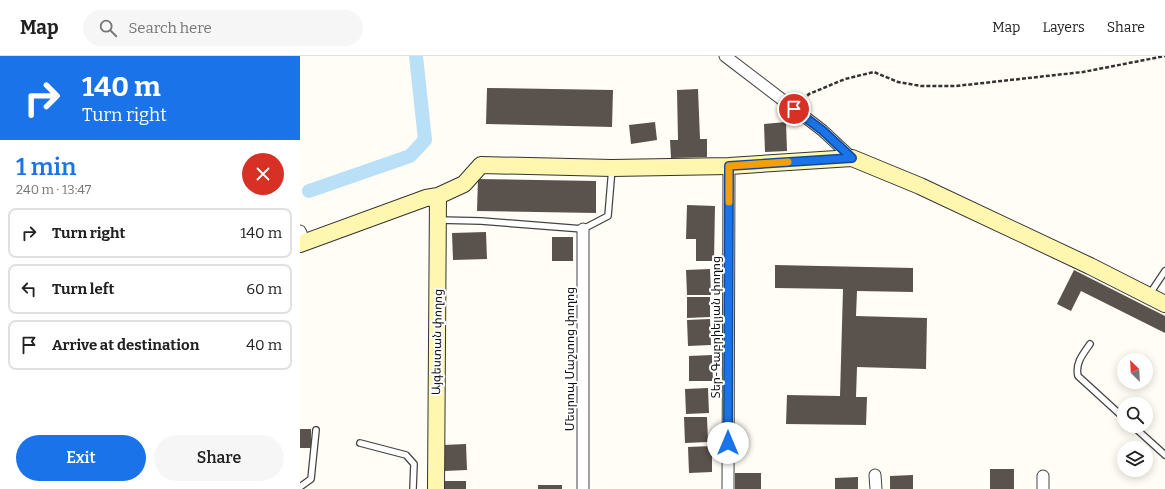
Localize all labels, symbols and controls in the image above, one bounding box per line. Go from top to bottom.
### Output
search box [83,10,363,46]
text: Map [20,16,59,39]
icon: search [97,17,119,39]
text: Search here [129,19,212,37]
text: Map [992,19,1020,36]
text: Layers [1042,19,1085,36]
text: Share [1107,19,1145,36]
text: 140 m [82,70,161,103]
icon: right [16,72,68,124]
pin [777,92,811,126]
icon: arrive [783,98,805,120]
text: Turn right [82,104,167,126]
text: 1 min [16,153,76,181]
button: close [242,153,284,195]
text: 240 m · 13:47 [16,182,91,197]
icon: right [18,222,40,244]
text: Turn right [52,224,125,242]
text: 140 m [240,224,282,242]
street label: Տեր-Գաբրիելյան փողոց [709,256,723,398]
icon: left [18,278,40,300]
text: Turn left [52,280,114,298]
text: 60 m [246,280,282,298]
street label: Մեսրոպ Մաշտոց փողոց [563,287,577,431]
street label: Այգեստան փողոց [429,289,445,395]
icon: arrive [18,334,40,356]
text: Arrive at destination [52,336,199,354]
text: 40 m [246,336,282,354]
north arrow [1117,353,1153,389]
map controls [1117,353,1153,477]
button: search [1117,397,1153,433]
position arrow [707,422,749,464]
button: Exit [16,435,146,481]
button: Share [154,435,284,481]
button: layers [1117,441,1153,477]

